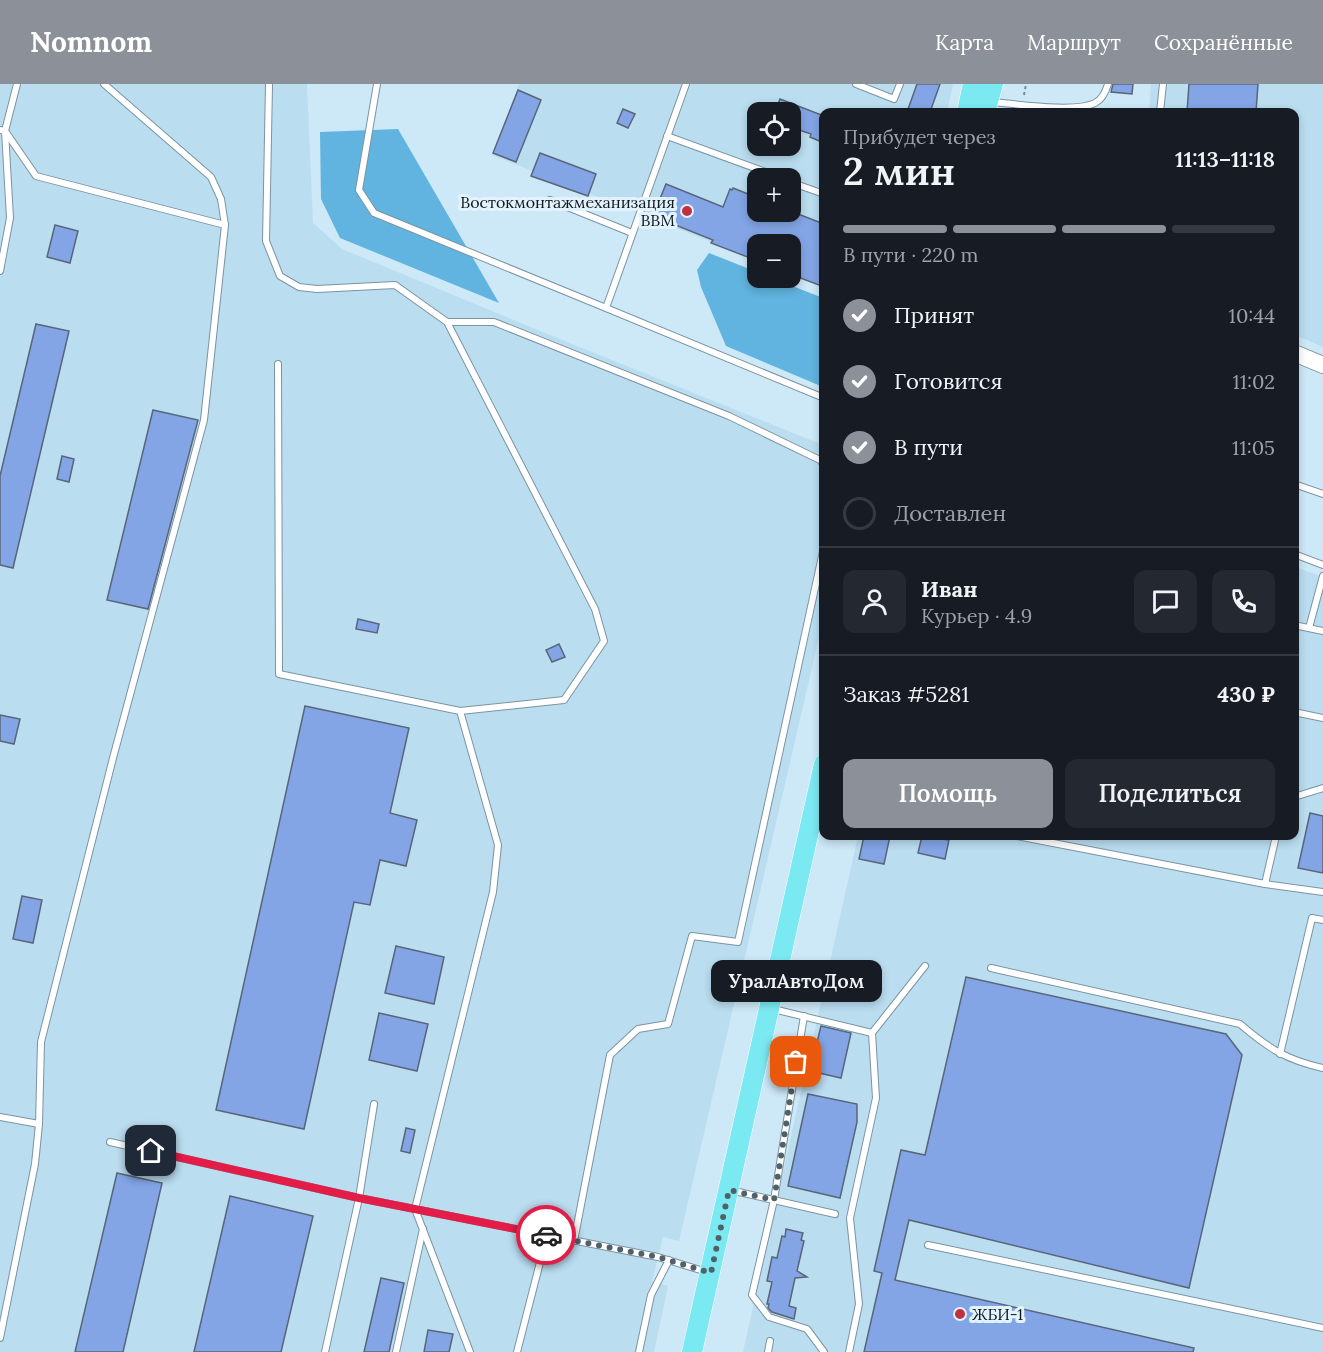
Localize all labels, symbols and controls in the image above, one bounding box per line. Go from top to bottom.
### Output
text: Nomnom [30,24,152,60]
text: Карта [935,29,994,56]
text: Маршрут [1027,29,1121,56]
text: Сохранённые [1154,29,1293,56]
map controls [747,102,801,288]
button: locate [747,102,801,156]
text: Прибудет через [843,124,996,149]
text: 11:13–11:18 [1175,145,1275,173]
text: 2 мин [843,146,955,196]
button: + [747,168,801,222]
place label: Востокмонтажмеханизация ВВМ [460,192,675,230]
marker: Востокмонтажмеханизация ВВМ [680,204,694,218]
button: − [747,234,801,288]
text: В пути · 220 m [843,242,978,267]
icon: check [843,299,876,332]
text: Принят [894,301,974,329]
text: 10:44 [1229,303,1275,328]
icon: check [843,365,876,398]
text: Готовится [894,367,1003,395]
text: 11:02 [1232,369,1275,394]
icon: check [843,431,876,464]
text: В пути [894,433,963,461]
text: 11:05 [1232,435,1275,460]
text: Доставлен [894,499,1006,527]
button: person [843,570,906,633]
button: chat [1134,570,1197,633]
button: phone [1212,570,1275,633]
text: Иван [921,575,978,603]
text: Курьер · 4.9 [921,603,1032,628]
text: Заказ #5281 [843,680,969,708]
text: 430 ₽ [1217,680,1275,708]
button: Помощь [843,759,1053,828]
button: Поделиться [1065,759,1275,828]
callout: УралАвтоДом [710,960,882,1002]
text: УралАвтоДом [729,968,864,993]
pin [770,1036,821,1087]
icon: bag [779,1045,812,1078]
pin [125,1125,176,1176]
icon: home [134,1134,167,1167]
courier [516,1205,576,1265]
icon: car [530,1219,563,1252]
place label: ЖБИ-1 [972,1304,1023,1324]
marker: ЖБИ-1 [953,1307,967,1321]

